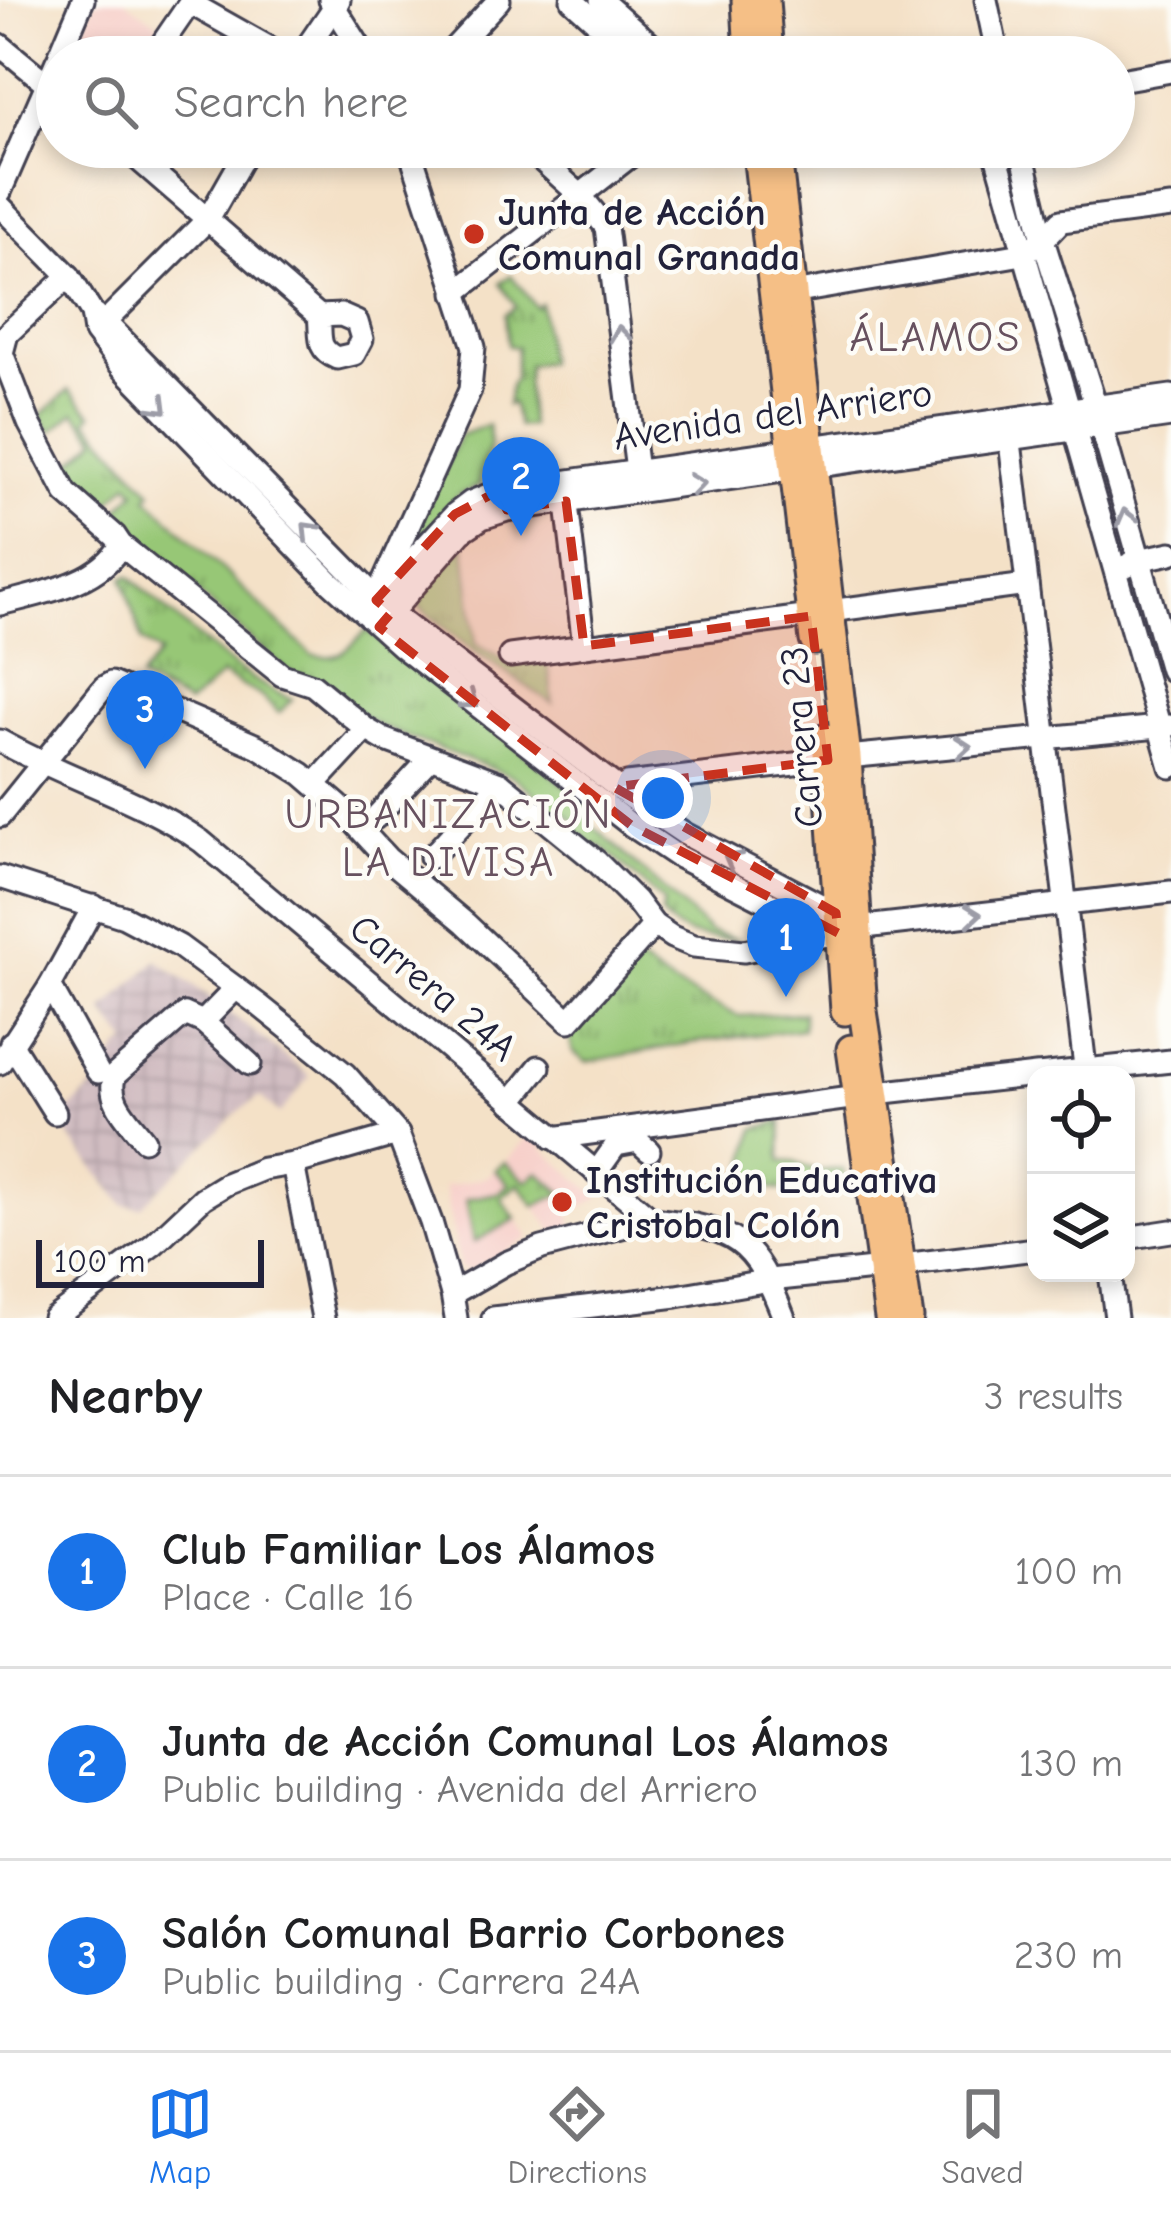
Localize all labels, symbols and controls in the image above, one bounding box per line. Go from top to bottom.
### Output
search box [36,36,1135,168]
icon: search [78,69,144,135]
text: Search here [174,76,408,128]
place label: Junta de Acción Comunal Granada [498,190,800,280]
marker: Junta de Acción Comunal Granada [461,221,487,247]
district label: ÁLAMOS [849,312,1023,362]
one-way arrow [607,324,633,344]
street label: Avenida del Arriero [611,370,935,460]
one-way arrow [146,391,168,413]
pin: 2 [482,437,560,536]
one-way arrow [687,472,707,498]
one-way arrow [1115,507,1140,528]
one-way arrow [301,522,323,544]
street label: Carrera 23 [772,644,832,830]
pin: 3 [106,670,184,769]
one-way arrow [457,686,479,708]
one-way arrow [954,735,973,760]
your location [633,768,693,828]
district label: URBANIZACIÓN LA DIVISA [285,789,614,887]
one-way arrow [723,851,745,874]
pin: 1 [747,898,825,997]
one-way arrow [964,903,983,928]
street label: Carrera 24A [341,905,525,1071]
map controls [1027,1066,1135,1282]
button: locate [1027,1066,1135,1174]
place label: Institución Educativa Cristobal Colón [586,1158,938,1248]
button: layers [1027,1174,1135,1282]
marker: Institución Educativa Cristobal Colón [549,1189,575,1215]
scale bar [36,1234,264,1287]
text: 100 m [54,1242,146,1280]
text: Nearby [48,1367,202,1426]
text: 3 results [984,1374,1123,1419]
text: Club Familiar Los Álamos [162,1523,655,1575]
text: 1 [79,1549,95,1594]
text: 100 m [1015,1549,1123,1594]
text: Place · Calle 16 [162,1575,414,1620]
text: Junta de Acción Comunal Los Álamos [162,1715,888,1767]
text: 2 [77,1741,97,1786]
text: 130 m [1019,1741,1123,1786]
text: Public building · Avenida del Arriero [162,1767,758,1812]
text: Salón Comunal Barrio Corbones [162,1907,785,1959]
text: 3 [77,1933,97,1978]
text: 230 m [1014,1933,1123,1978]
text: Public building · Carrera 24A [162,1959,640,2004]
tab: Map [147,2081,213,2191]
tab: Directions [508,2081,647,2191]
tab: Saved [941,2081,1024,2191]

